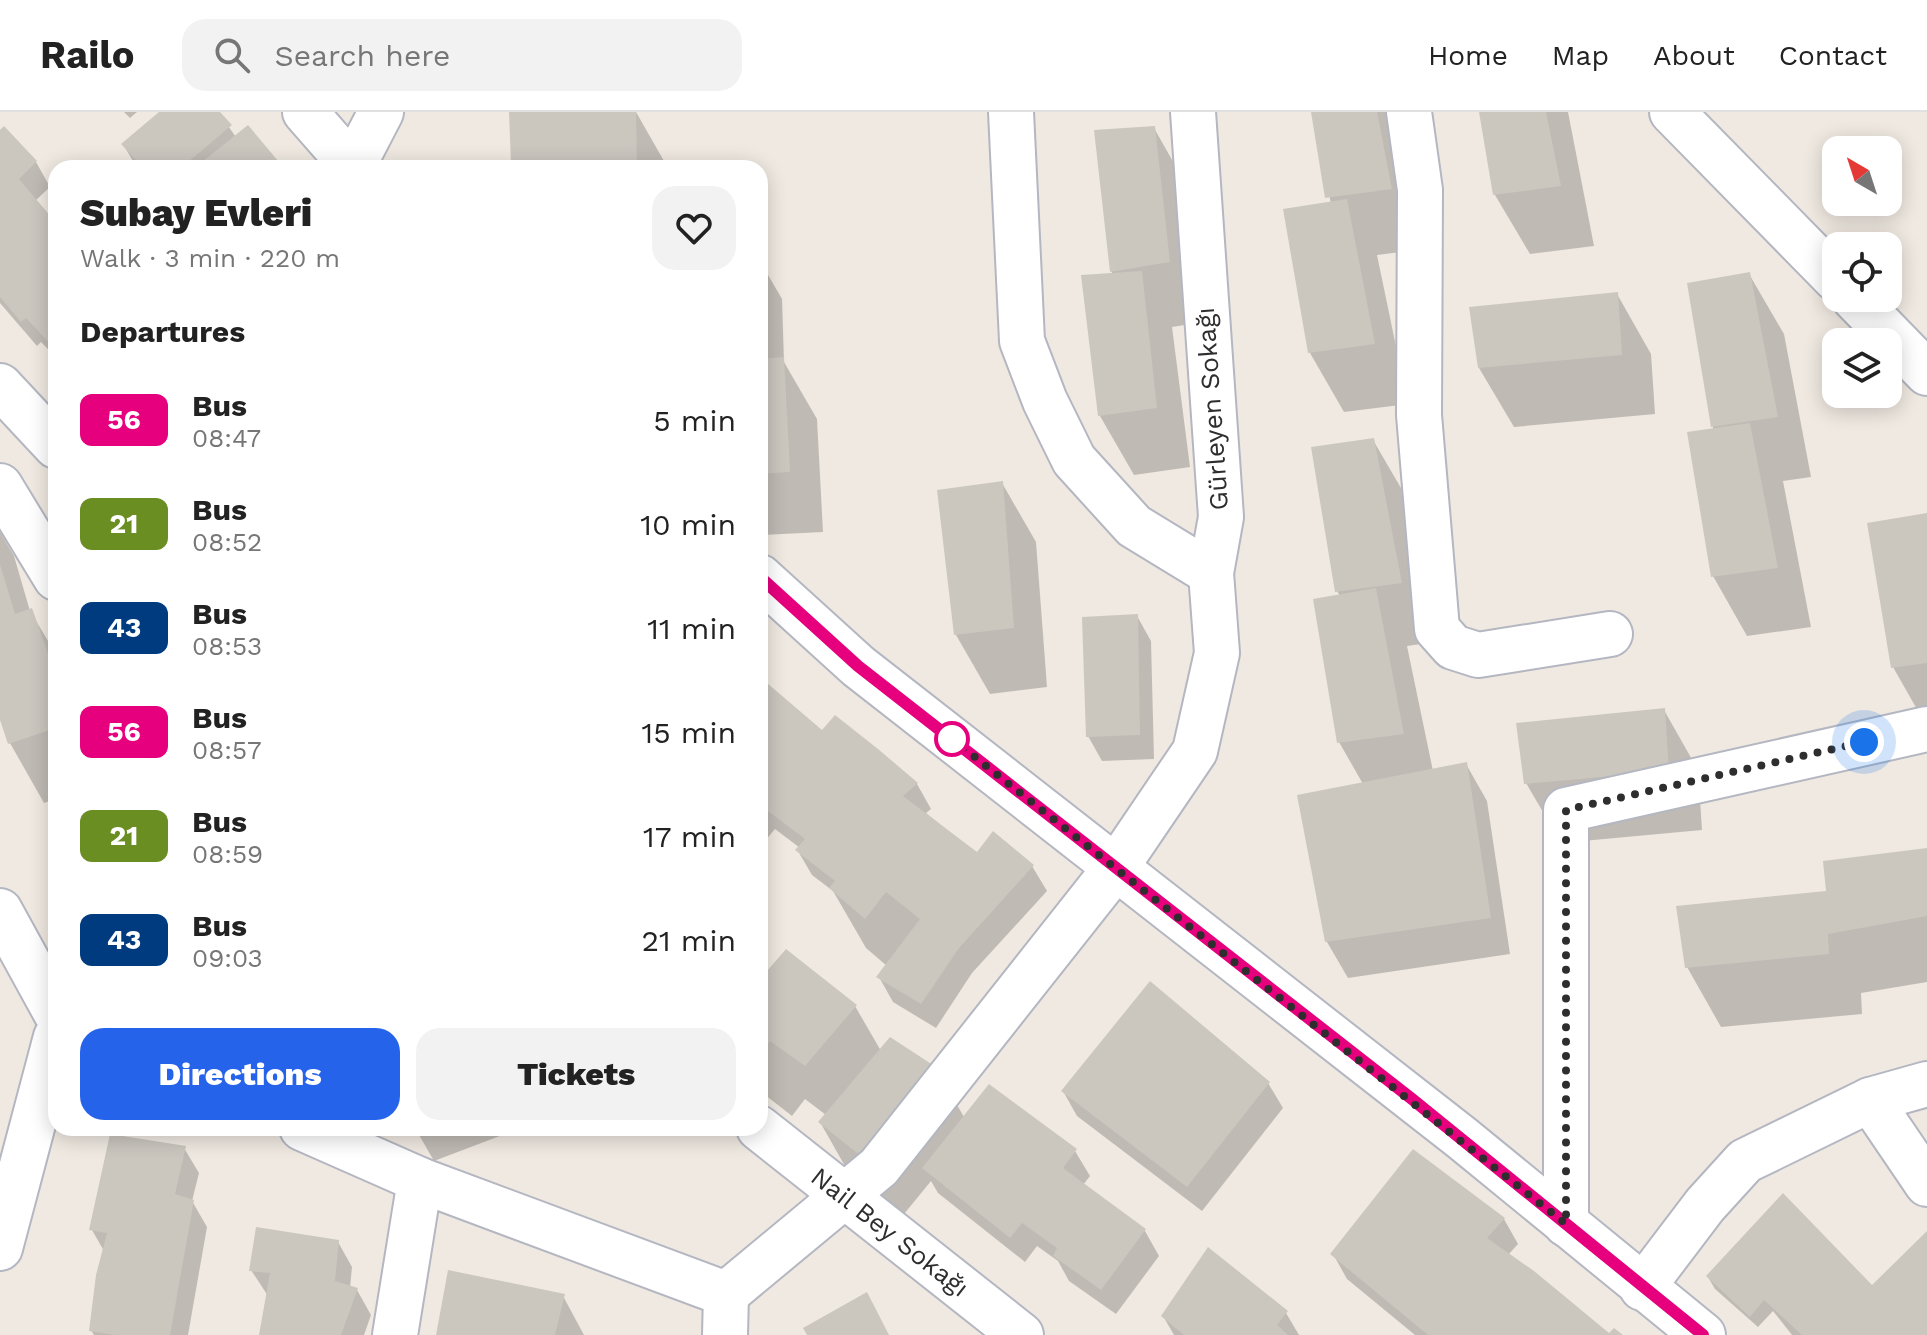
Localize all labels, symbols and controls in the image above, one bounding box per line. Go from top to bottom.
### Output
search box [182,19,742,91]
text: Railo [40,33,134,77]
icon: search [210,33,254,77]
text: Search here [274,38,450,73]
text: Home [1428,39,1508,72]
text: Map [1552,39,1609,72]
text: About [1653,39,1735,72]
text: Contact [1779,39,1887,72]
north arrow [1822,136,1902,216]
map controls [1822,136,1902,408]
button: heart [652,186,736,270]
text: Subay Evleri [80,191,312,235]
button: locate [1822,232,1902,312]
text: Walk · 3 min · 220 m [80,243,340,273]
street label: Gürleyen Sokağı [1190,306,1234,512]
text: Departures [80,314,245,349]
button: layers [1822,328,1902,408]
text: Bus [192,388,247,423]
text: 56 [107,403,141,436]
text: 5 min [653,403,736,438]
text: 08:47 [192,423,261,453]
text: Bus [192,492,247,527]
text: 21 [110,507,138,540]
text: 10 min [640,507,736,542]
text: 08:52 [192,527,262,557]
text: Bus [192,596,247,631]
text: 43 [107,611,141,644]
text: 11 min [647,611,736,646]
text: 08:53 [192,631,262,661]
text: Bus [192,700,247,735]
text: 56 [107,715,141,748]
text: 15 min [641,715,736,750]
unlabelled marker [935,722,969,756]
your location [1844,722,1884,762]
text: 08:57 [192,735,262,765]
text: Bus [192,804,247,839]
text: 21 [110,819,138,852]
text: 17 min [643,819,736,854]
text: 08:59 [192,839,263,869]
text: Bus [192,908,247,943]
text: 43 [107,923,141,956]
text: 21 min [641,923,736,958]
text: 09:03 [192,943,263,973]
button: Directions [80,1028,400,1120]
button: Tickets [416,1028,736,1120]
street label: Nail Bey Sokağı [805,1161,975,1303]

